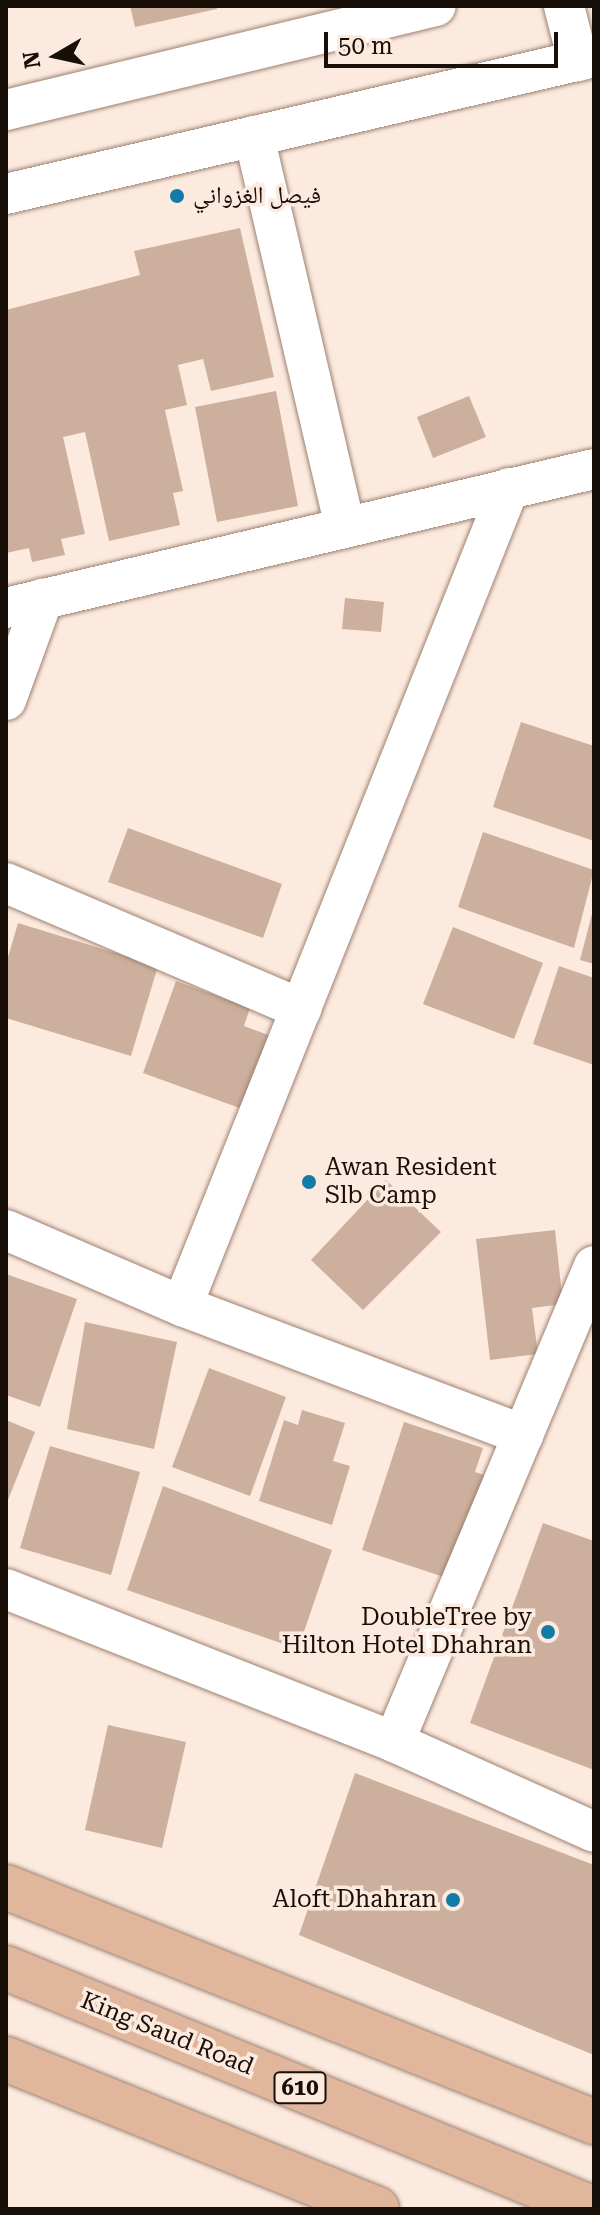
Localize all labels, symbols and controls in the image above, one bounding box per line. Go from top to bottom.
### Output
north arrow [16,16,96,96]
scale bar [328,16,562,66]
text: 50 m [338,32,393,60]
text: N [18,50,45,70]
place label: فيصل الغزواني [193,182,321,210]
marker: فيصل الغزواني [168,187,186,205]
place label: Awan Resident Slb Camp [325,1154,497,1210]
marker: Awan Resident Slb Camp [300,1173,318,1191]
place label: DoubleTree by Hilton Hotel Dhahran [282,1604,532,1660]
marker: DoubleTree by Hilton Hotel Dhahran [539,1623,557,1641]
place label: Aloft Dhahran [272,1886,437,1914]
marker: Aloft Dhahran [444,1891,462,1909]
street label: King Saud Road [76,1986,258,2082]
road number: 610 [272,2070,328,2106]

